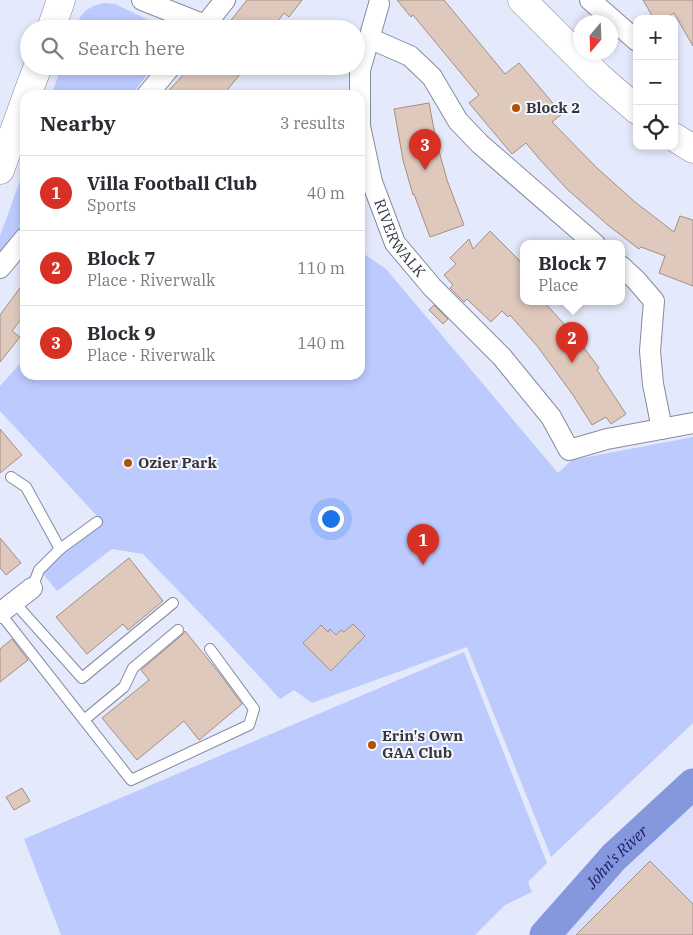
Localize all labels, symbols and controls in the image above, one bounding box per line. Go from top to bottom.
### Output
north arrow [573,15,618,60]
map controls [633,15,678,150]
button: + [633,15,678,60]
search box [20,20,365,75]
icon: search [38,34,66,62]
text: Search here [78,36,185,60]
button: − [633,60,678,105]
place label: Block 2 [526,98,580,117]
marker: Block 2 [510,102,522,114]
button: locate [633,105,678,150]
text: Nearby [40,109,116,137]
text: 3 results [280,113,345,133]
pin: 3 [409,129,441,170]
text: Villa Football Club [87,171,257,195]
text: 1 [51,183,61,203]
text: 40 m [307,183,345,203]
text: Sports [87,195,136,215]
street label: RIVERWALK [370,196,430,281]
popup [520,240,625,305]
text: Block 7 [87,246,156,270]
text: Block 7 [538,251,607,275]
text: 2 [51,258,61,278]
text: 110 m [297,258,345,278]
text: Place · Riverwalk [87,270,215,290]
text: Place [538,275,578,295]
text: Block 9 [87,321,156,345]
pin: 2 [556,322,588,363]
text: 3 [51,333,61,353]
text: 140 m [297,333,345,353]
text: Place · Riverwalk [87,345,215,365]
place label: Ozier Park [138,453,217,472]
marker: Ozier Park [122,457,134,469]
your location [318,506,344,532]
pin: 1 [407,524,439,565]
place label: Erin's Own GAA Club [382,726,463,762]
marker: Erin's Own GAA Club [366,739,378,751]
water label: John's River [580,820,653,893]

